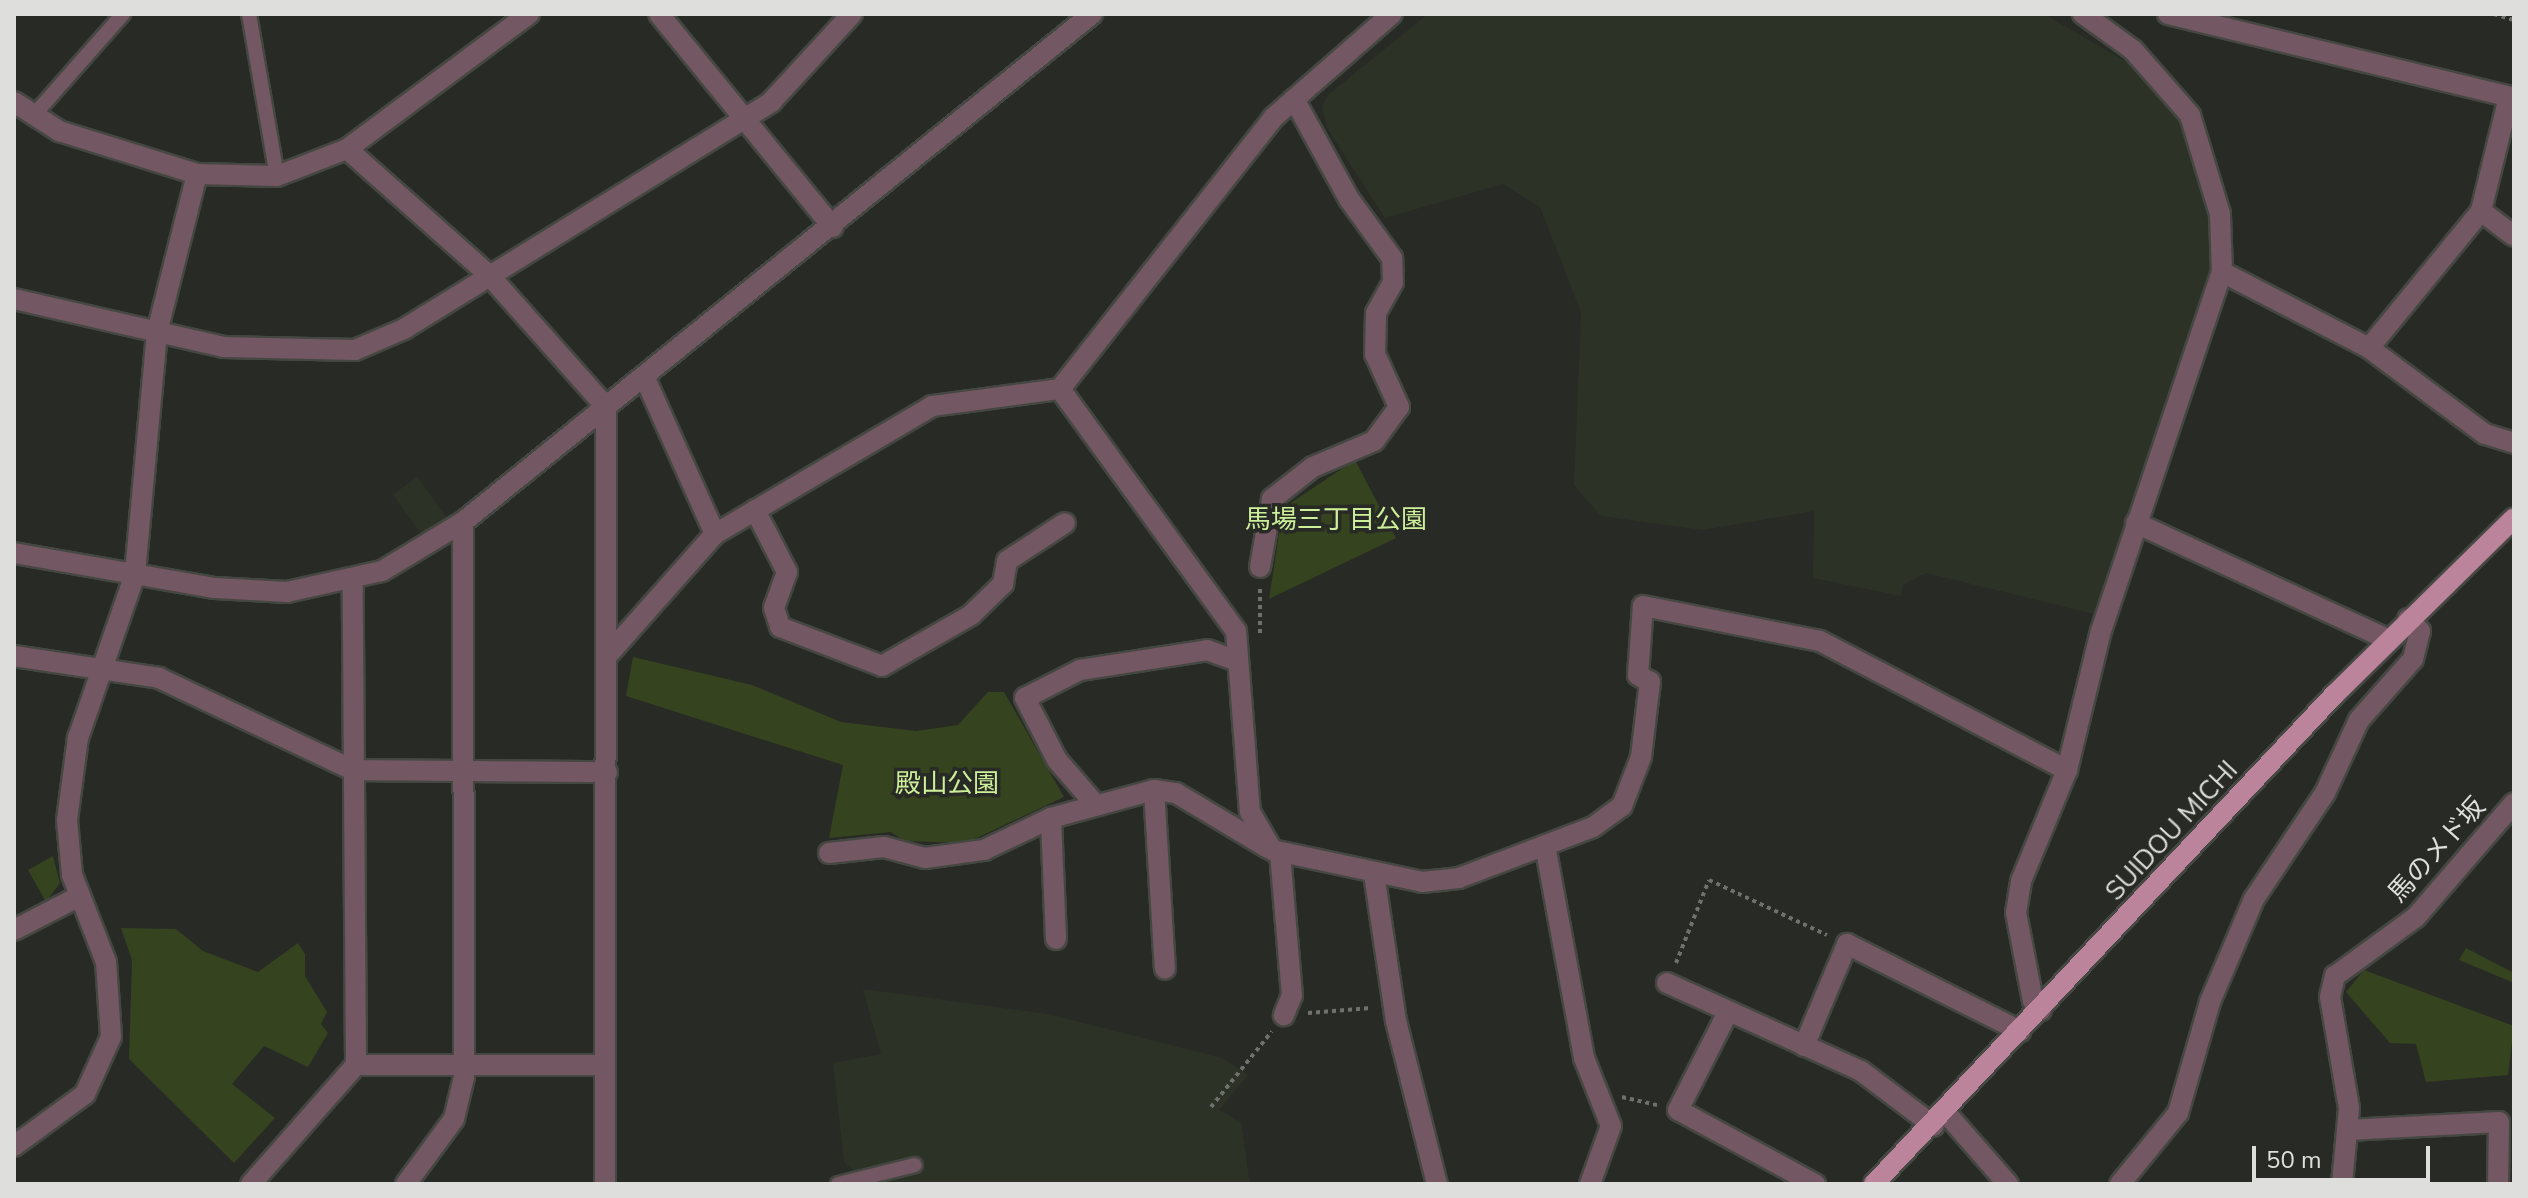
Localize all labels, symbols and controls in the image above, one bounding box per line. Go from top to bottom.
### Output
park label: 馬場三丁目公園 [1245,504,1427,536]
street label: SUIDOU MICHI [2099,755,2245,907]
park label: 殿山公園 [895,768,999,800]
street label: 馬のメド坂 [2382,791,2492,909]
scale bar [2256,1130,2434,1180]
text: 50 m [2266,1144,2322,1176]

